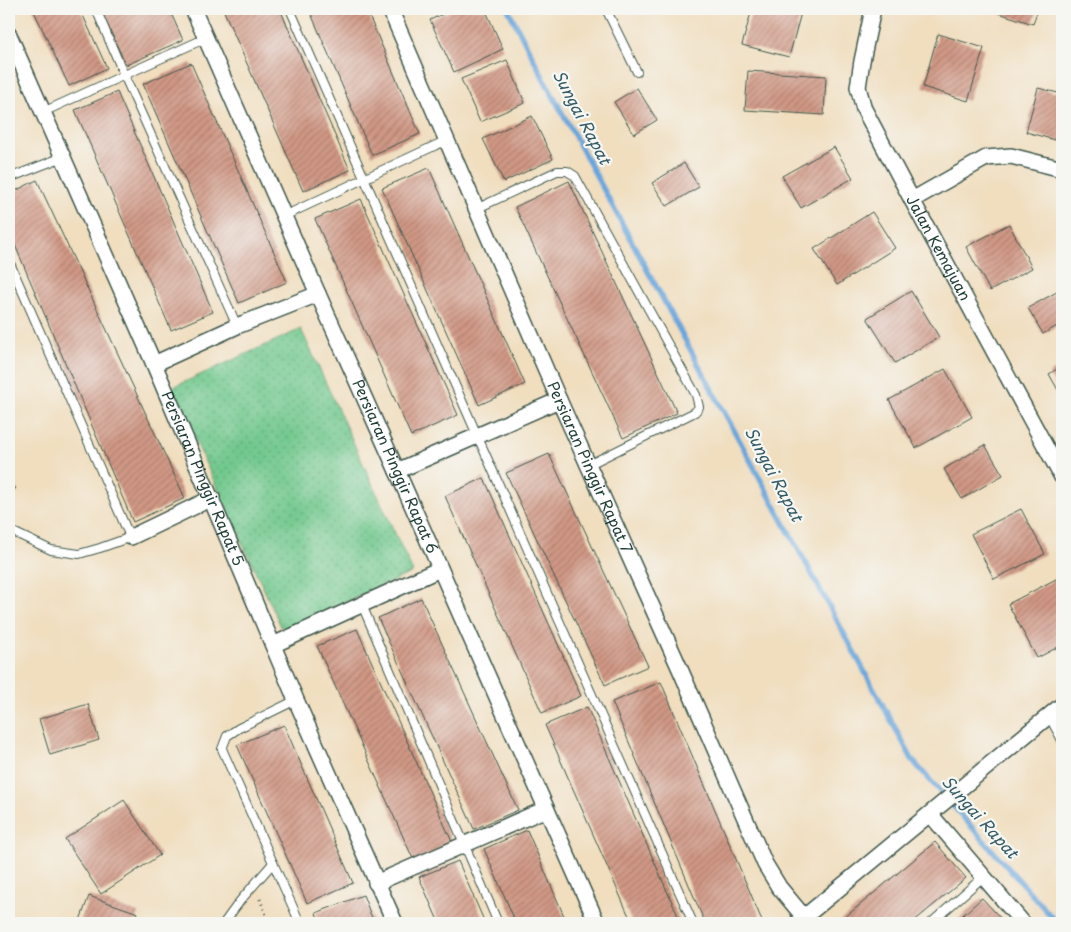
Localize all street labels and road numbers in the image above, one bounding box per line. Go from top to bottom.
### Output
street label: Jalan Kemajuan [901,191,977,305]
street label: Persiaran Pinggir Rapat 6 [347,375,445,557]
street label: Persiaran Pinggir Rapat 7 [542,377,640,557]
street label: Persiaran Pinggir Rapat 5 [157,387,251,569]

